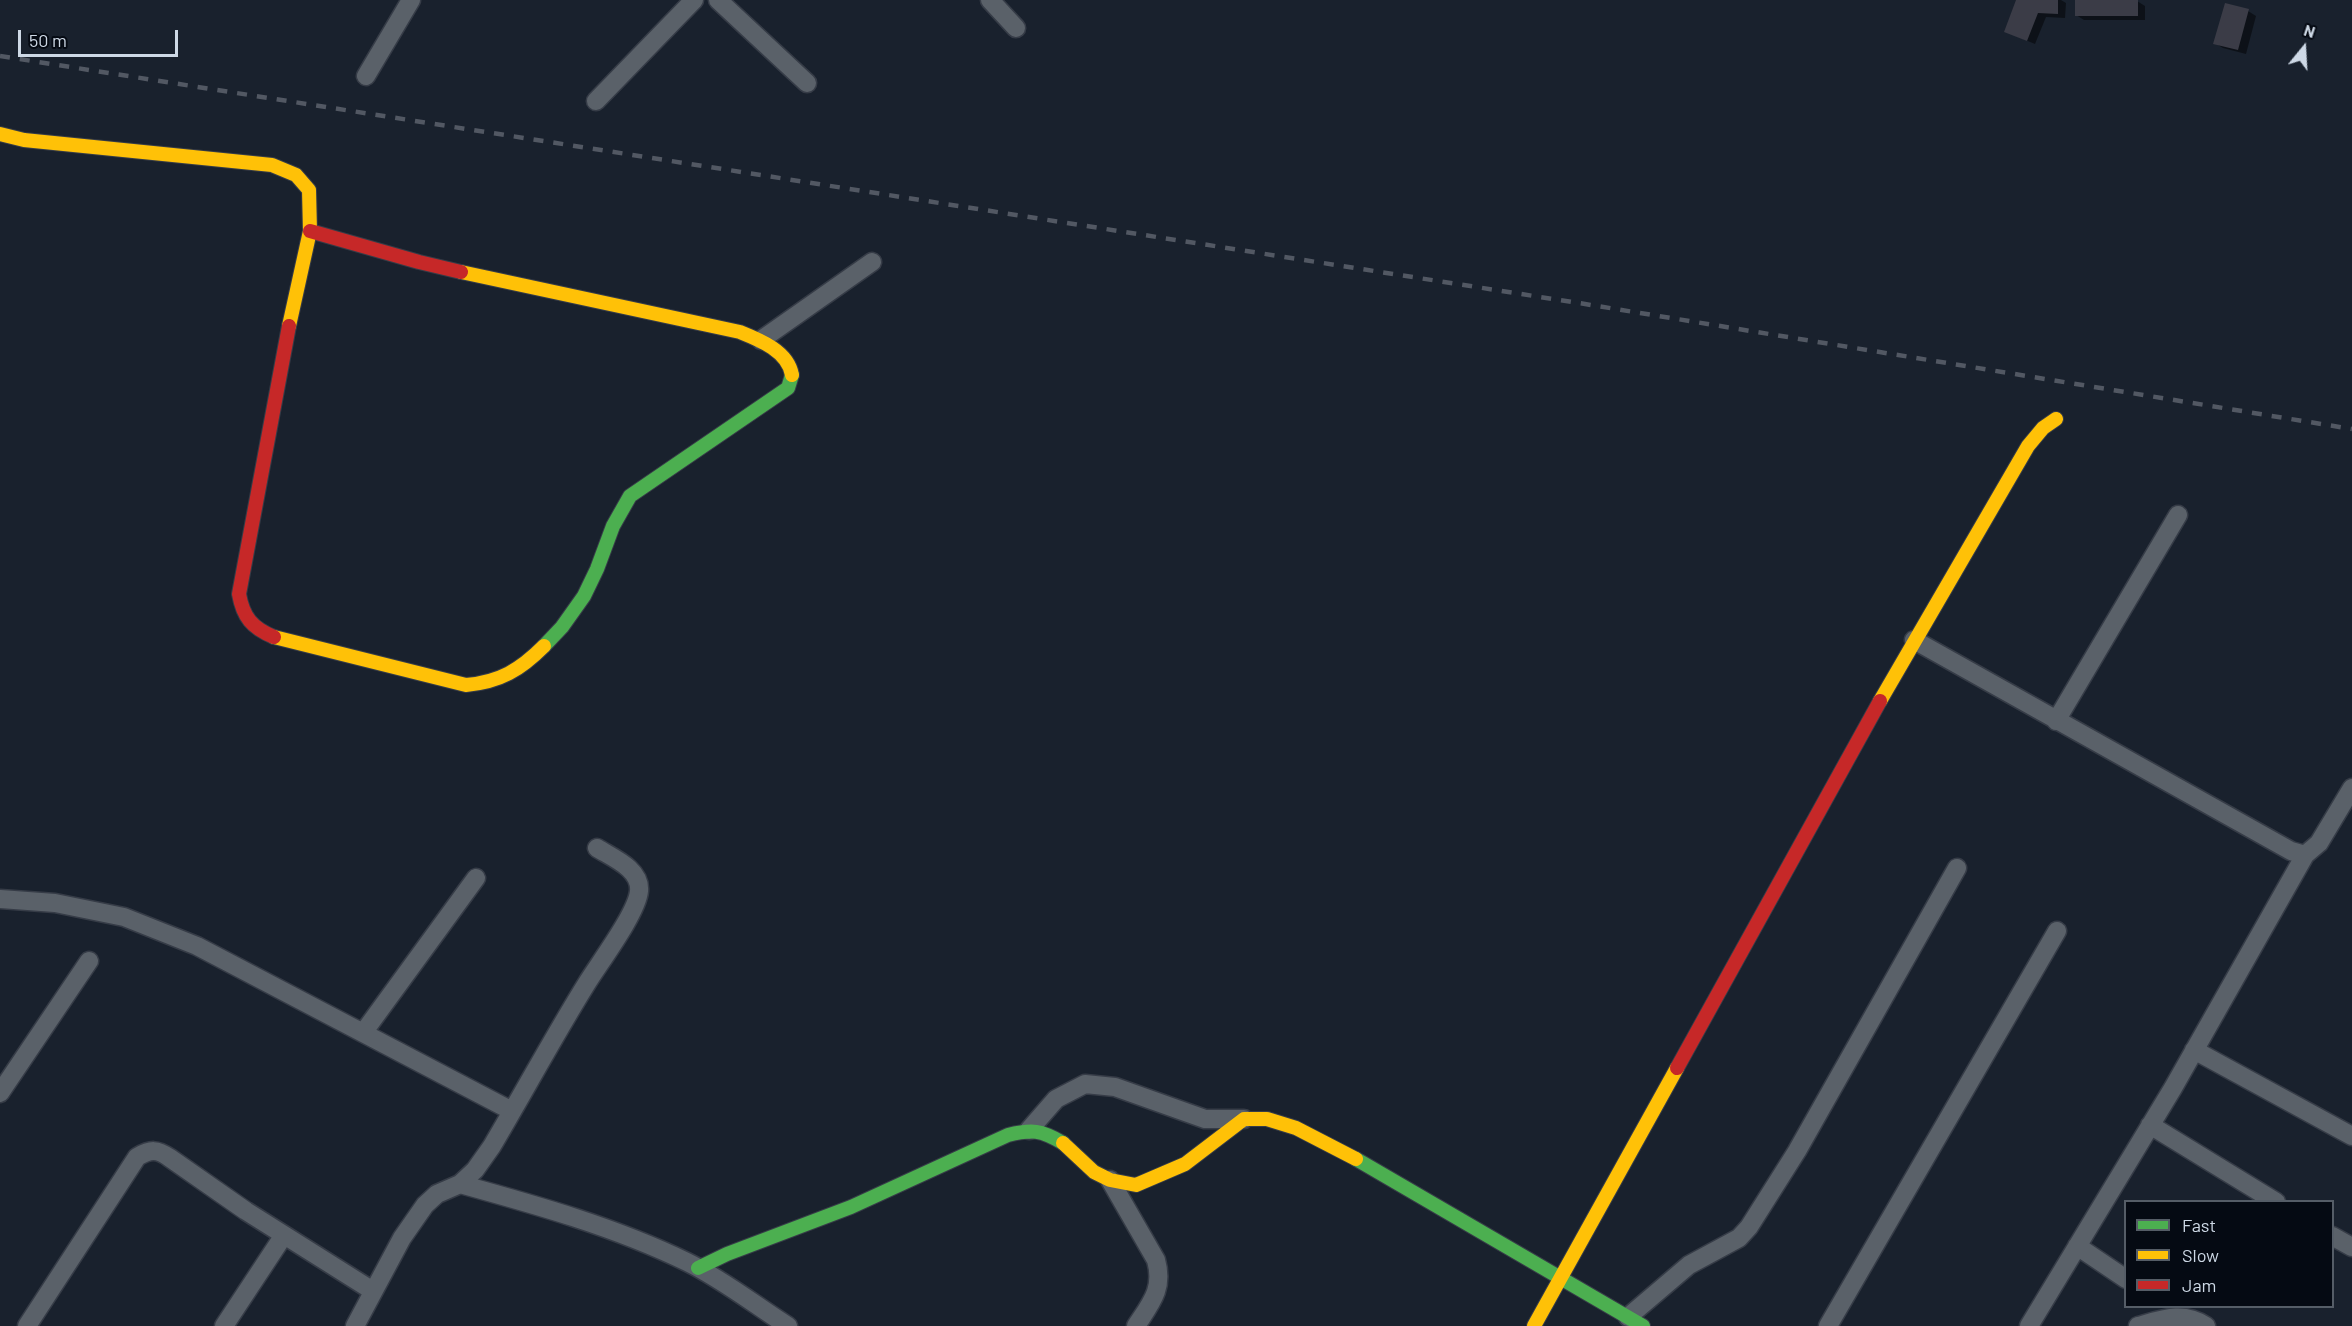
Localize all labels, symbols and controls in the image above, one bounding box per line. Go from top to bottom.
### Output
scale bar [21,18,182,56]
north arrow [2274,18,2334,78]
text: N [2302,20,2318,41]
text: 50 m [29,29,67,51]
legend [2124,1200,2334,1308]
text: Fast [2182,1214,2216,1236]
text: Slow [2182,1244,2219,1266]
text: Jam [2182,1274,2216,1296]

